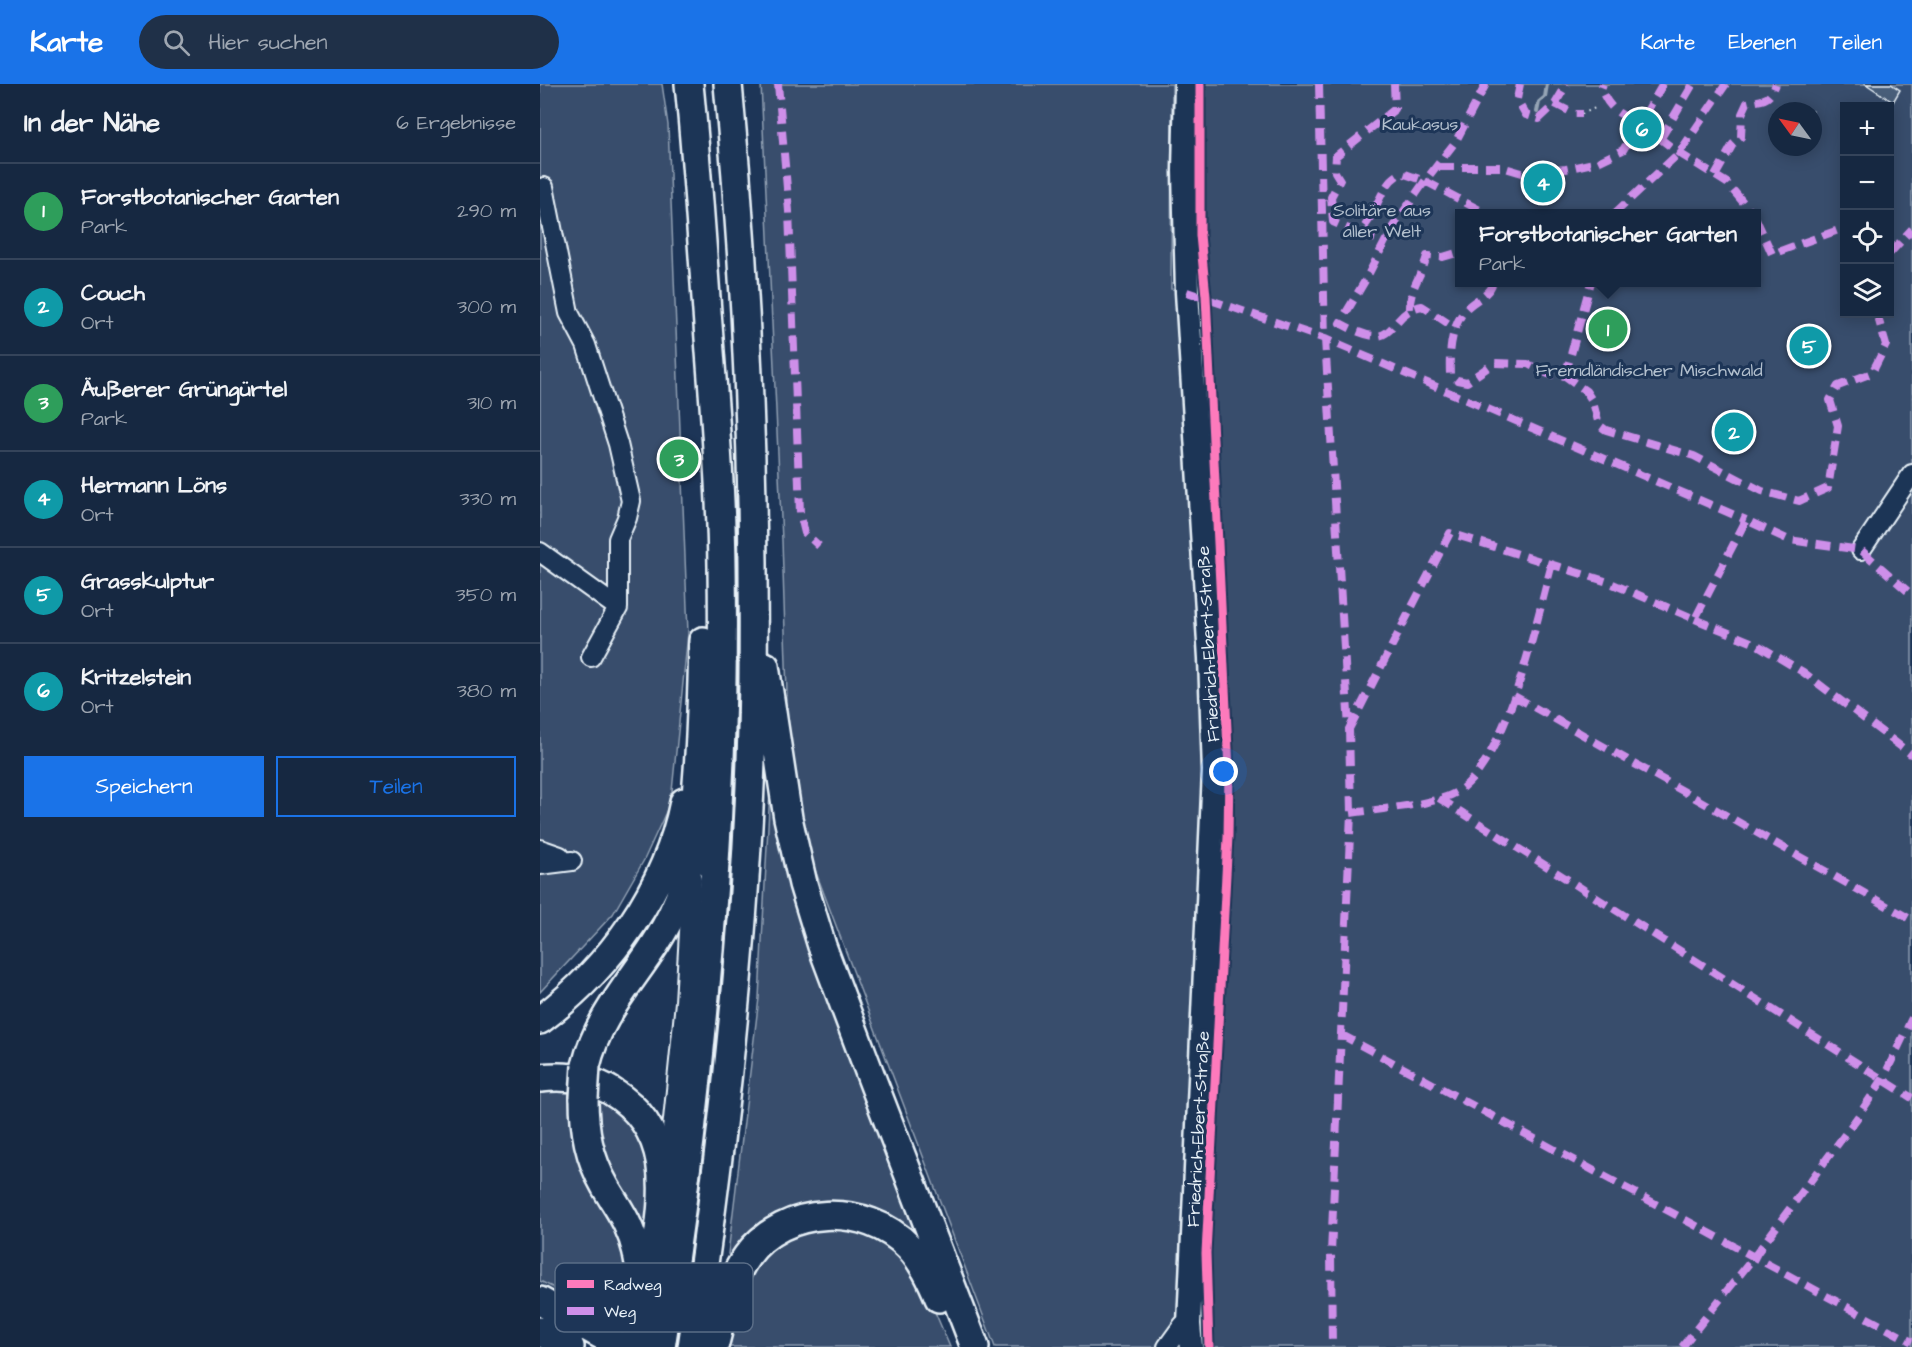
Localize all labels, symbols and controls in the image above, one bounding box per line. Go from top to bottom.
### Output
search box [139,15,559,69]
text: Karte [30,23,103,62]
icon: search [160,26,193,59]
text: Hier suchen [208,27,328,58]
text: Karte [1640,28,1695,57]
text: Ebenen [1728,28,1796,57]
text: Teilen [1829,28,1882,57]
north arrow [1768,102,1822,156]
map controls [1840,102,1894,318]
button: + [1840,102,1894,156]
text: In der Nähe [24,105,160,141]
pin: 6 [1622,106,1662,152]
text: 6 Ergebnisse [396,109,516,137]
park label: Kaukasus [1382,112,1458,137]
button: − [1840,156,1894,210]
pin: 4 [1524,160,1562,206]
text: Forstbotanischer Garten [81,182,339,213]
text: 1 [42,197,45,225]
text: 290 m [457,197,516,225]
park label: Solitäre aus aller Welt [1333,198,1431,244]
popup [1455,209,1761,287]
button: locate [1840,210,1894,264]
text: Park [81,213,127,241]
text: Forstbotanischer Garten [1479,219,1737,250]
text: Park [1479,250,1525,278]
button: layers [1840,264,1894,318]
text: Couch [81,278,145,309]
text: 2 [38,293,49,321]
text: 300 m [457,293,516,321]
pin: 1 [1588,306,1628,352]
text: Ort [81,309,114,337]
pin: 5 [1790,324,1828,368]
park label: Fremdländischer Mischwald [1535,358,1763,383]
text: Äußerer Grüngürtel [81,374,287,405]
text: 3 [38,389,49,417]
text: 310 m [467,389,516,417]
text: Park [81,405,127,433]
pin: 2 [1714,410,1754,454]
pin: 3 [660,436,698,482]
text: Hermann Löns [81,470,227,501]
text: 4 [37,485,50,513]
text: 330 m [459,485,516,513]
text: Ort [81,501,114,529]
street label: Friedrich-Ebert-Straße [1191,545,1226,743]
text: Grasskulptur [81,566,214,597]
text: 5 [36,581,51,609]
text: 350 m [455,581,516,609]
text: Ort [81,597,114,625]
text: Kritzelstein [81,662,191,693]
text: 6 [37,677,50,705]
text: 380 m [457,677,516,705]
text: Ort [81,693,114,721]
button: Speichern [24,756,264,817]
button: Teilen [276,756,516,817]
your location [1209,757,1238,786]
street label: Friedrich-Ebert-Straße [1181,1030,1216,1228]
legend [555,1263,753,1332]
text: Radweg [604,1274,662,1297]
text: Weg [604,1301,636,1324]

